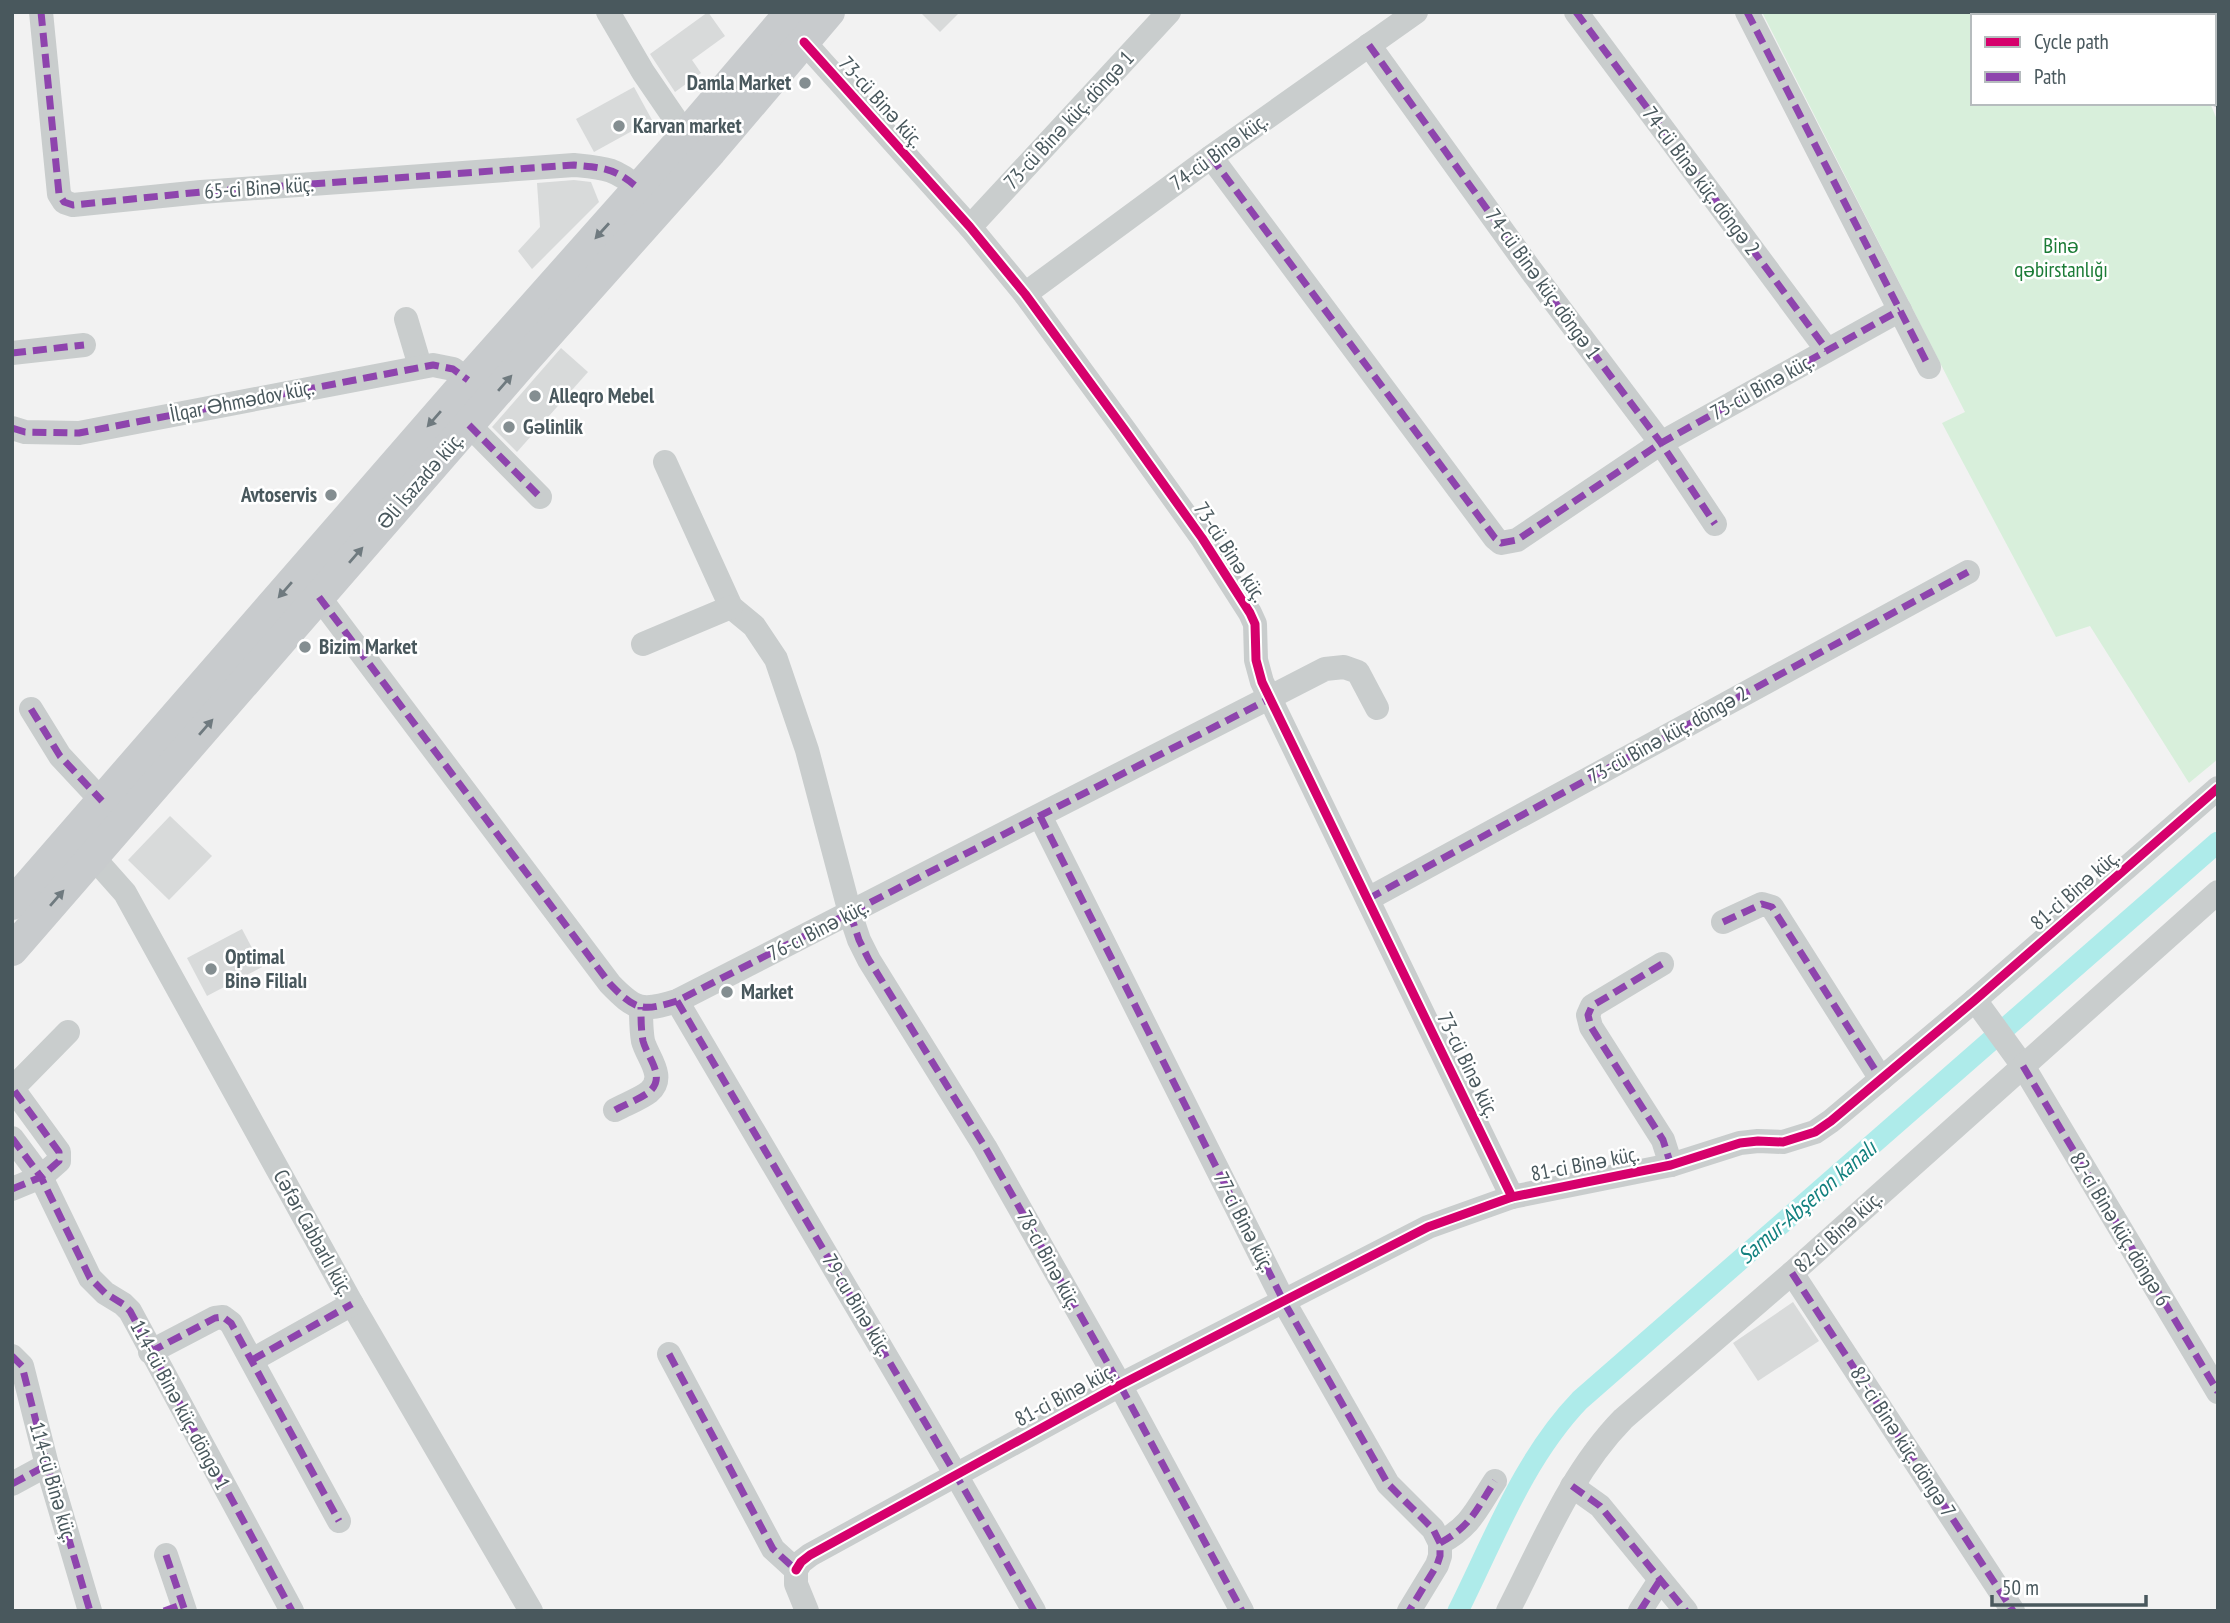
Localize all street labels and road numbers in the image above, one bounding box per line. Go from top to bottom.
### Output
street label: 73-cü Binə küç. döngə 1 [998,45,1140,194]
street label: 73-cü Binə küç. [833,50,930,153]
street label: 74-cü Binə küç. döngə 2 [1637,101,1766,260]
street label: 74-cü Binə küç. [1165,107,1273,196]
street label: 65-ci Binə küç. [203,170,315,205]
street label: 74-cü Binə küç. döngə 1 [1480,203,1607,364]
street label: 73-cü Binə küç. [1705,347,1818,426]
street label: İlqar Əhmədov küç. [168,373,316,428]
street label: Əli İsazadə küç. [370,427,469,535]
street label: 73-cü Binə küç. [1188,496,1273,607]
street label: 73-cü Binə küç. döngə 2 [1583,679,1753,790]
street label: 81-ci Binə küç. [2024,843,2125,936]
street label: 76-cı Binə küç. [763,893,873,967]
street label: 73-cü Binə küç. [1431,1007,1506,1122]
street label: 81-ci Binə küç. [1528,1140,1641,1187]
street label: 82-ci Binə küç. döngə 6 [2064,1147,2177,1311]
street label: Cəfər Cabbarlı küç. [267,1165,359,1301]
street label: 77-ci Binə küç. [1208,1167,1281,1276]
street label: 82-ci Binə küç. [1788,1185,1887,1278]
street label: 78-ci Binə küç. [1011,1205,1088,1314]
street label: 79-cu Binə küç. [816,1249,898,1361]
street label: 114-cü Binə küç. döngə 1 [124,1315,237,1494]
street label: 81-ci Binə küç. [1010,1357,1120,1432]
street label: 82-ci Binə küç. döngə 7 [1844,1361,1962,1522]
street label: 114-cü Binə küç. [23,1419,84,1545]

